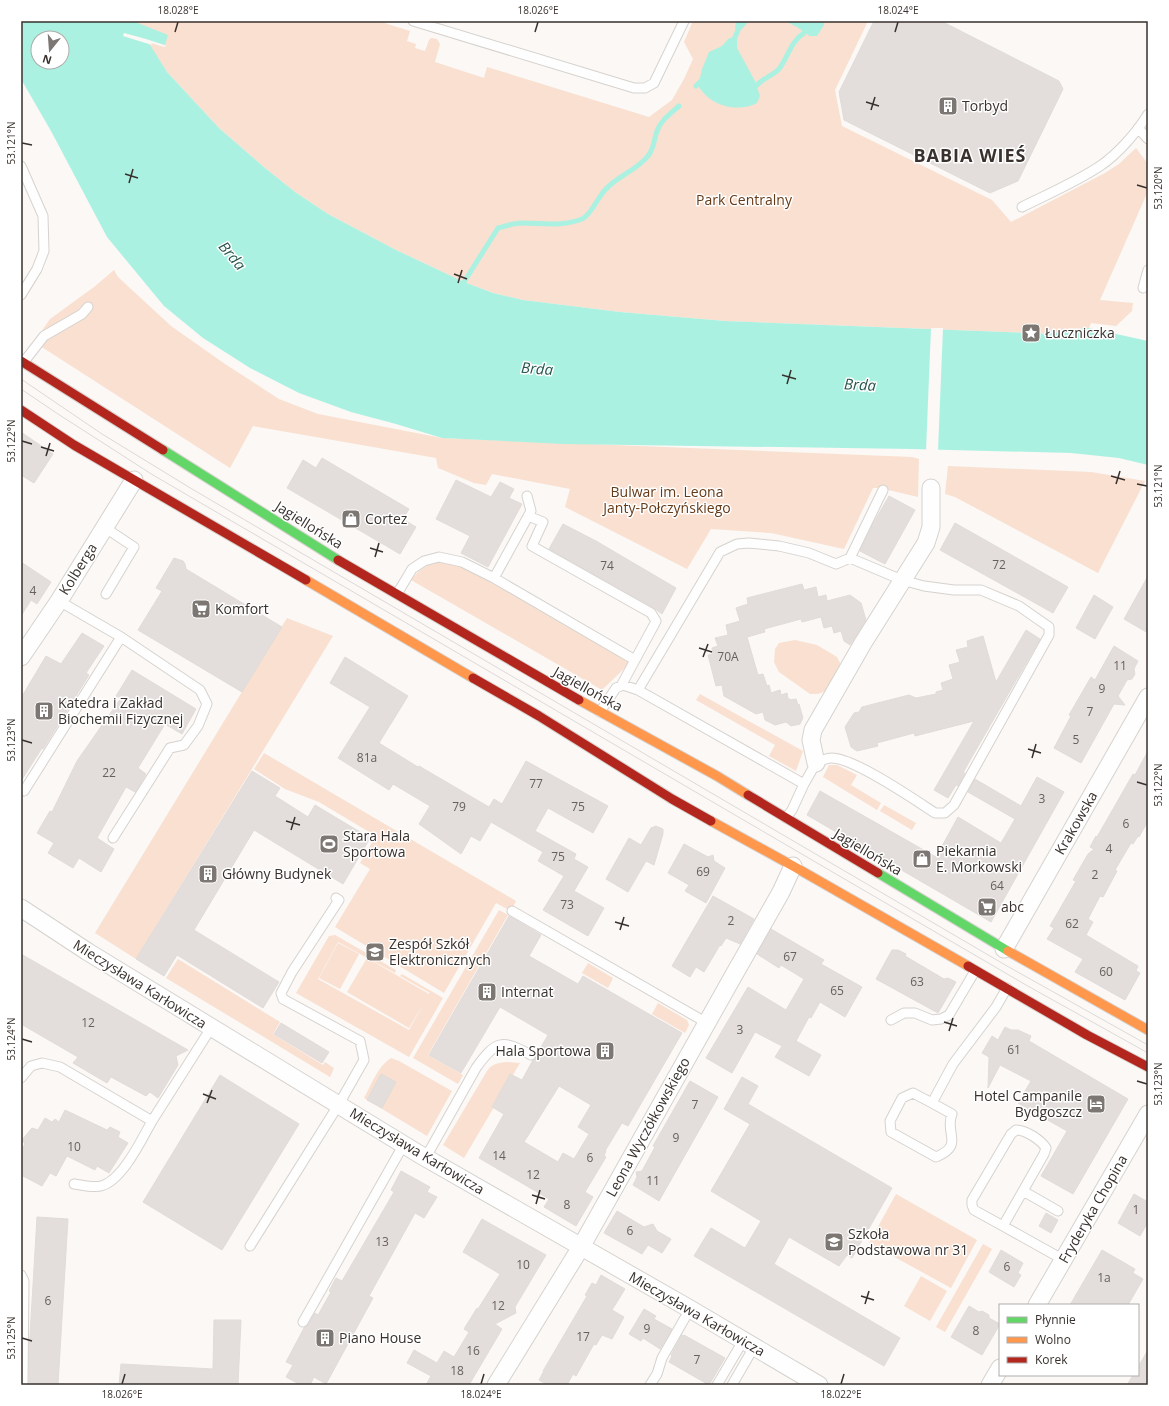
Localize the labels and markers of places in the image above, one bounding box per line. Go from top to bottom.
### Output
building icon: Torbyd [937,95,959,117]
place label: Torbyd [962,96,1008,115]
place icon: Łuczniczka [1020,322,1042,344]
place label: Łuczniczka [1045,323,1115,342]
shop icon: Cortez [340,508,362,530]
place label: Cortez [365,509,408,528]
supermarket icon: Komfort [190,598,212,620]
place label: Komfort [215,599,269,618]
place label: Katedra i Zakład Biochemii Fizycznej [58,693,183,728]
building icon: Katedra i Zakład Biochemii Fizycznej [33,700,55,722]
place label: Stara Hala Sportowa [343,826,410,861]
sports icon: Stara Hala Sportowa [318,833,340,855]
place label: Piekarnia E. Morkowski [936,841,1022,876]
shop icon: Piekarnia E. Morkowski [911,848,933,870]
building icon: Główny Budynek [197,863,219,885]
place label: Główny Budynek [222,864,332,883]
supermarket icon: abc [976,896,998,918]
place label: abc [1001,897,1024,916]
place label: Zespół Szkół Elektronicznych [389,934,491,969]
school or university icon: Zespół Szkół Elektronicznych [364,941,386,963]
building icon: Internat [476,981,498,1003]
place label: Internat [501,982,553,1001]
building icon: Hala Sportowa [594,1040,616,1062]
place label: Hala Sportowa [496,1041,591,1060]
place label: Hotel Campanile Bydgoszcz [974,1086,1082,1121]
hotel icon: Hotel Campanile Bydgoszcz [1085,1093,1107,1115]
place label: Szkoła Podstawowa nr 31 [848,1224,968,1259]
school or university icon: Szkoła Podstawowa nr 31 [823,1231,845,1253]
building icon: Piano House [314,1327,336,1349]
place label: Piano House [339,1328,421,1347]

